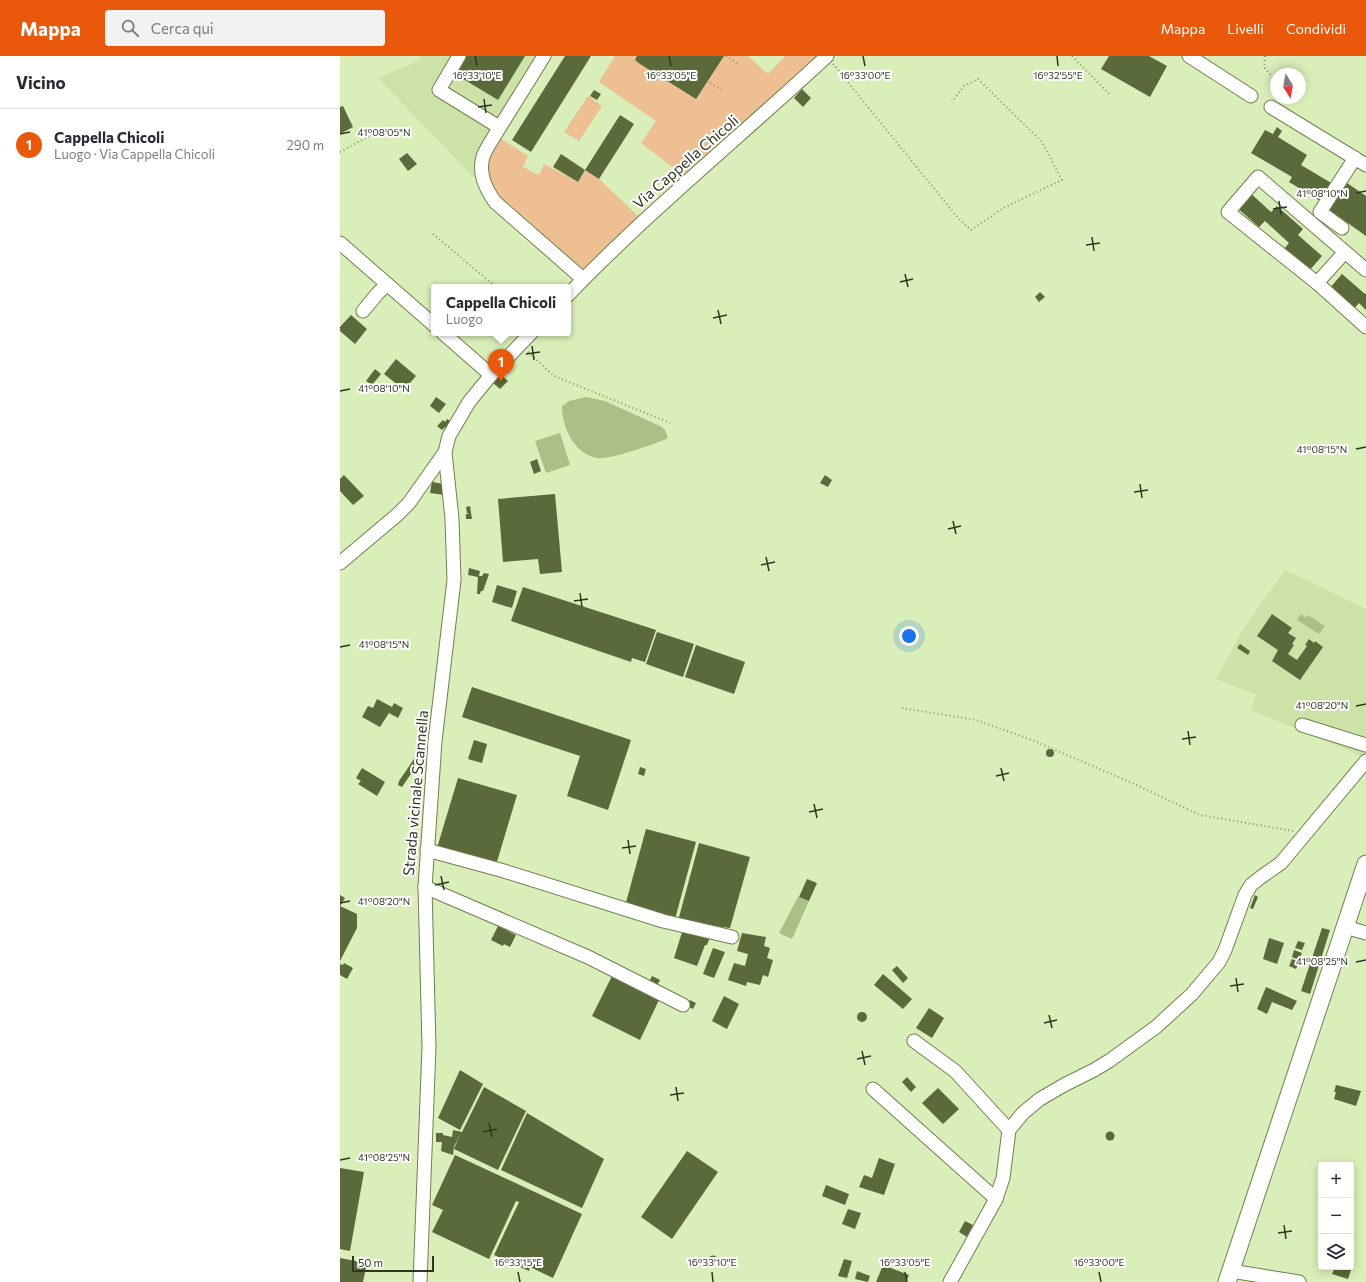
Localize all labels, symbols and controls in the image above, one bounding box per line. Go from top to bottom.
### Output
search box [105,10,385,46]
text: Mappa [20,17,81,40]
icon: search [119,17,141,39]
text: Cerca qui [151,19,214,37]
text: Mappa [1161,20,1205,37]
text: Livelli [1227,20,1264,37]
text: Condividi [1286,20,1346,37]
north arrow [1270,68,1306,104]
text: 16°33'10"E [453,69,502,81]
text: 16°33'05"E [646,69,696,81]
text: 16°33'00"E [839,69,891,81]
text: 16°32'55"E [1033,69,1083,81]
text: Vicino [16,72,66,93]
street label: Via Cappella Chicoli [629,111,742,212]
text: 41°08'05"N [358,126,410,138]
text: Cappella Chicoli [54,128,164,146]
text: 1 [26,137,32,153]
text: 290 m [287,137,324,153]
text: Luogo · Via Cappella Chicoli [54,146,215,162]
text: 41°08'10"N [1296,187,1348,199]
popup [431,284,571,336]
text: Cappella Chicoli [446,293,556,311]
text: Luogo [446,311,483,327]
pin: 1 [488,349,514,382]
text: 41°08'10"N [358,382,410,394]
text: 41°08'15"N [1297,443,1347,455]
your location [899,626,919,646]
text: 41°08'15"N [359,638,409,650]
text: 41°08'20"N [1296,699,1348,711]
street label: Strada vicinale Scannella [399,709,431,877]
text: 41°08'20"N [358,895,410,907]
text: 41°08'25"N [1296,955,1348,967]
text: 41°08'25"N [358,1151,410,1163]
map controls [1318,1162,1354,1270]
button: + [1318,1162,1354,1198]
button: − [1318,1198,1354,1234]
button: layers [1318,1234,1354,1270]
scale bar [352,1254,434,1273]
text: 50 m [358,1256,383,1269]
text: 16°33'15"E [494,1256,542,1268]
text: 16°33'10"E [688,1256,737,1268]
text: 16°33'05"E [880,1256,930,1268]
text: 16°33'00"E [1073,1256,1125,1268]

